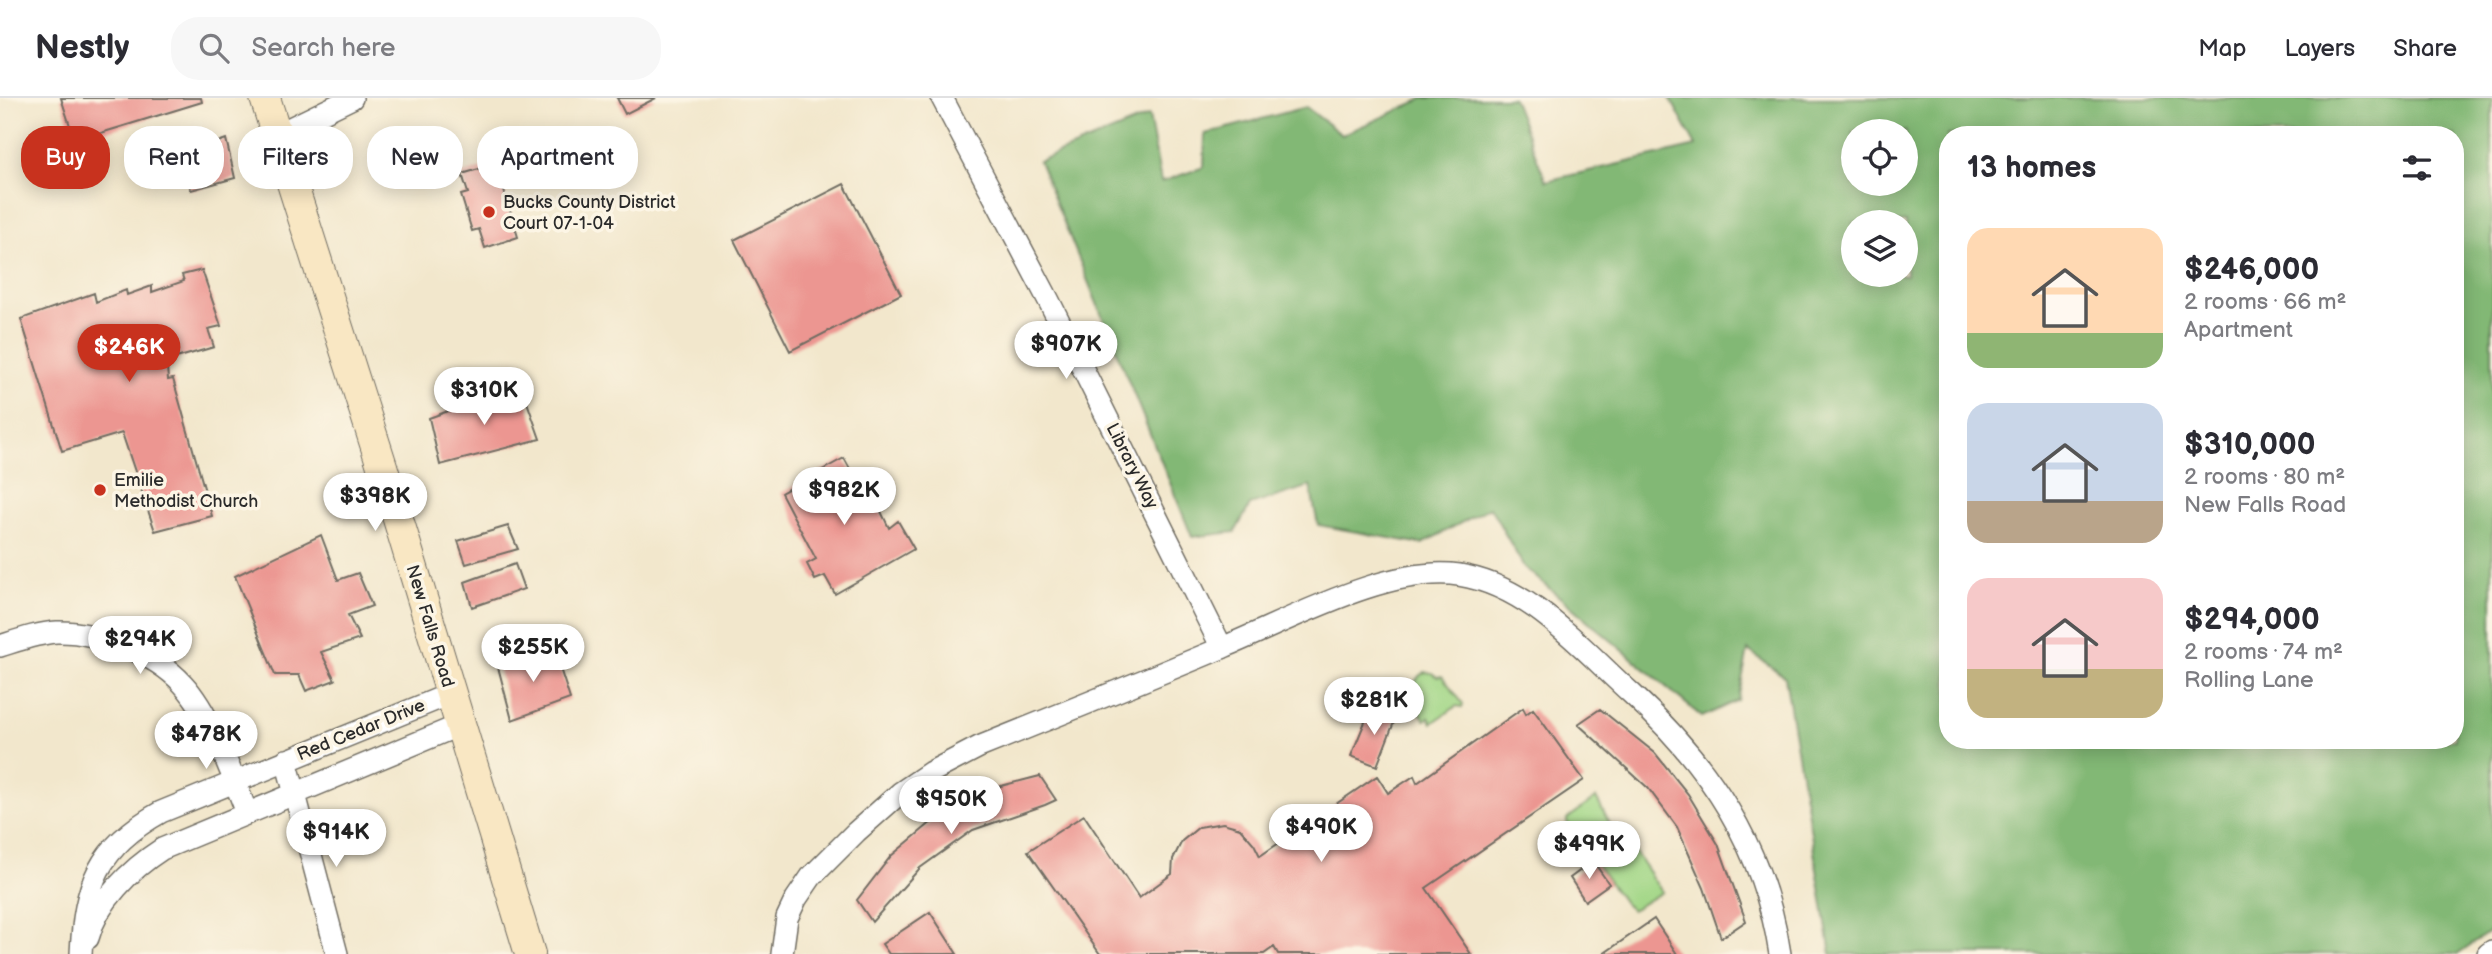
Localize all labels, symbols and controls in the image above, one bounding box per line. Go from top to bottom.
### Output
search box [171,17,661,80]
text: Nestly [35,28,129,68]
icon: search [195,29,233,67]
text: Search here [251,33,395,64]
text: Map [2198,34,2246,63]
text: Layers [2284,34,2355,63]
text: Share [2393,34,2457,63]
map controls [1841,119,1918,287]
button: locate [1841,119,1918,196]
chip: Buy [21,126,110,189]
chip: Rent [124,126,224,189]
chip: Filters [238,126,353,189]
chip: New [367,126,463,189]
chip: Apartment [477,126,638,189]
icon: filters [2398,149,2436,187]
text: 13 homes [1967,150,2096,186]
place label: Bucks County District Court 07-1-04 [503,192,676,234]
marker: Bucks County District Court 07-1-04 [481,204,497,220]
button: layers [1841,210,1918,287]
text: $246,000 [2184,252,2319,288]
icon: home [2023,256,2107,340]
text: 2 rooms · 66 m² [2184,288,2346,316]
text: Apartment [2184,316,2293,344]
pin: $907K [1017,322,1115,381]
pin: $246K [80,324,178,384]
text: $907K [1030,330,1102,358]
text: $246K [93,333,165,361]
pin: $310K [435,368,533,427]
text: $310K [450,376,518,404]
street label: Library Way [1101,420,1163,513]
text: $310,000 [2184,427,2315,463]
icon: home [2023,431,2107,515]
text: 2 rooms · 80 m² [2184,463,2345,491]
pin: $982K [795,468,893,527]
place label: Emilie Methodist Church [114,470,258,512]
pin: $398K [326,474,424,533]
text: $982K [808,476,880,504]
marker: Emilie Methodist Church [92,482,108,498]
text: $398K [339,482,411,510]
text: New Falls Road [2184,491,2346,519]
street label: New Falls Road [401,562,459,690]
text: $294,000 [2184,602,2320,638]
icon: home [2023,606,2107,690]
pin: $294K [91,616,189,676]
pin: $255K [484,624,582,684]
text: $294K [104,625,176,653]
text: $255K [497,633,569,661]
text: 2 rooms · 74 m² [2184,638,2343,666]
text: Rolling Lane [2184,666,2314,694]
pin: $281K [1325,678,1423,737]
text: $281K [1340,686,1408,714]
street label: Red Cedar Drive [294,695,428,765]
pin: $478K [157,712,255,771]
text: $478K [171,720,241,748]
pin: $950K [902,776,1000,836]
text: $950K [915,785,987,813]
pin: $490K [1272,804,1370,864]
pin: $914K [287,810,385,869]
text: $490K [1285,813,1357,841]
text: $914K [302,818,370,846]
pin: $499K [1540,822,1638,881]
text: $499K [1553,830,1625,858]

